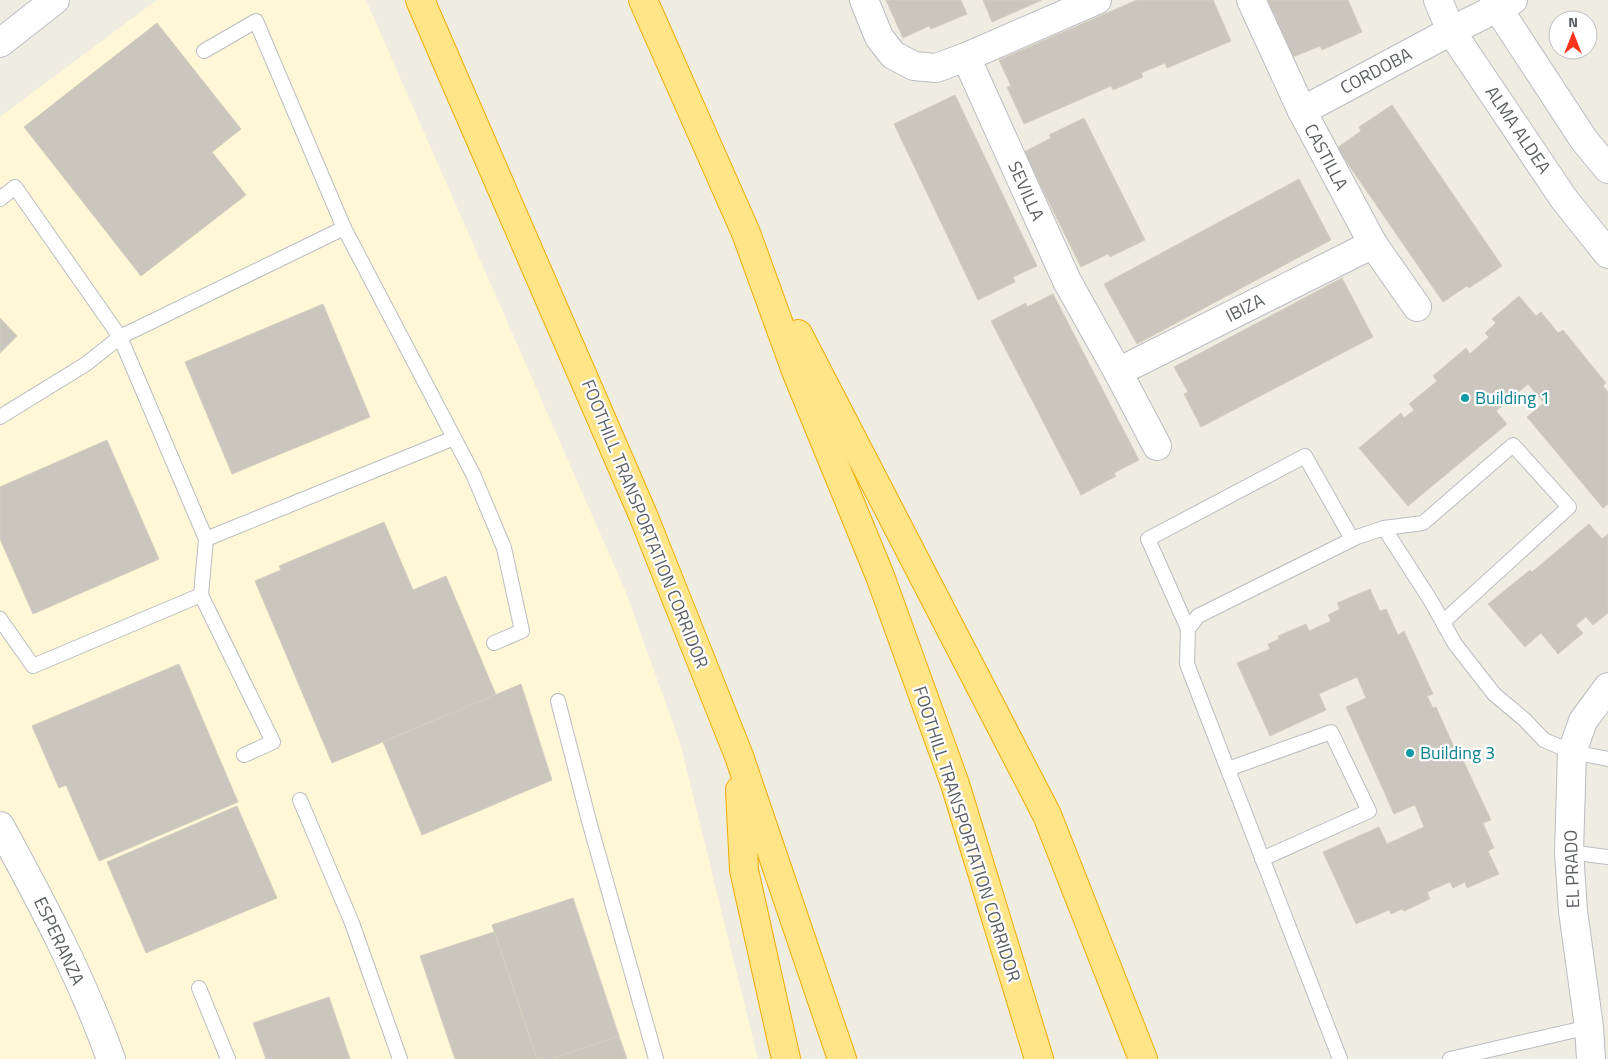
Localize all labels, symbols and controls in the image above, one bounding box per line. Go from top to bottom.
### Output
north arrow [1548,10,1598,60]
text: N [1568,11,1578,32]
street label: CORDOBA [1335,40,1417,101]
street label: ALMA ALDEA [1479,80,1558,179]
street label: CASTILLA [1298,119,1355,195]
street label: SEVILLA [1001,157,1052,225]
street label: IBIZA [1221,286,1269,329]
street label: FOOTHILL TRANSPORTATION CORRIDOR [575,375,716,672]
place label: Building 1 [1475,384,1550,411]
marker: Building 1 [1459,392,1471,404]
street label: FOOTHILL TRANSPORTATION CORRIDOR [907,682,1028,985]
place label: Building 3 [1420,739,1495,766]
marker: Building 3 [1404,747,1416,759]
street label: EL PRADO [1557,829,1586,909]
street label: ESPERANZA [27,892,92,990]

